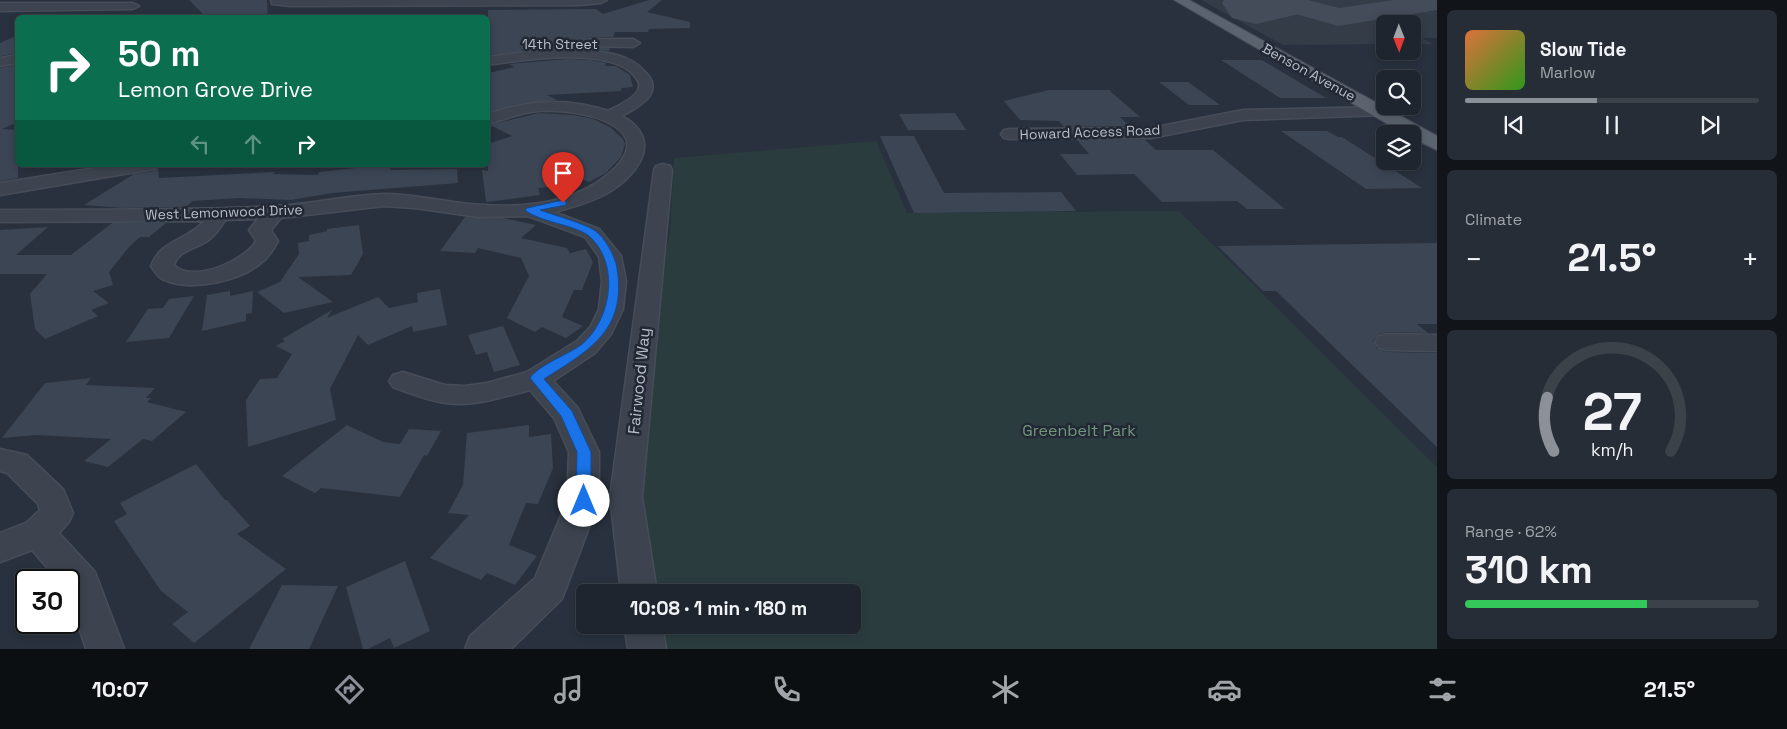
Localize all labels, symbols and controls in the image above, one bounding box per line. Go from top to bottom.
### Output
north arrow [1376,15,1421,60]
map controls [1376,15,1421,170]
text: 50 m [118,32,200,76]
icon: right [35,35,100,100]
street label: 14th Street [522,35,598,53]
text: Slow Tide [1540,37,1626,62]
street label: Benson Avenue [1259,39,1359,105]
text: Marlow [1540,62,1596,83]
button: search [1376,70,1421,115]
text: Lemon Grove Drive [118,75,313,103]
icon: previous [1500,111,1528,139]
icon: pause [1598,111,1626,139]
icon: next [1696,111,1724,139]
street label: Howard Access Road [1019,121,1161,143]
button: layers [1376,125,1421,170]
icon: left [186,130,214,158]
icon: ahead [239,130,267,158]
icon: right [292,130,320,158]
pin [542,152,584,203]
icon: arrive [549,159,577,187]
street label: West Lemonwood Drive [145,200,303,224]
text: Climate [1465,209,1522,230]
text: 21.5° [1568,234,1656,282]
text: − [1465,241,1482,277]
text: + [1742,241,1759,277]
street label: Fairwood Way [623,327,655,435]
text: 27 [1582,379,1642,445]
park label: Greenbelt Park [1022,420,1136,441]
text: km/h [1591,438,1633,461]
position arrow [557,474,609,526]
text: Range · 62% [1465,521,1557,542]
text: 310 km [1465,546,1593,594]
speed limit sign: 30 [15,569,80,634]
text: 10:08 · 1 min · 180 m [630,596,807,621]
icon: directions [332,672,367,707]
icon: music [551,672,586,707]
icon: phone [769,672,804,707]
icon: climate [988,672,1023,707]
icon: car [1207,672,1242,707]
icon: filters [1425,672,1460,707]
text: 10:07 [92,675,149,703]
text: 21.5° [1644,675,1695,703]

